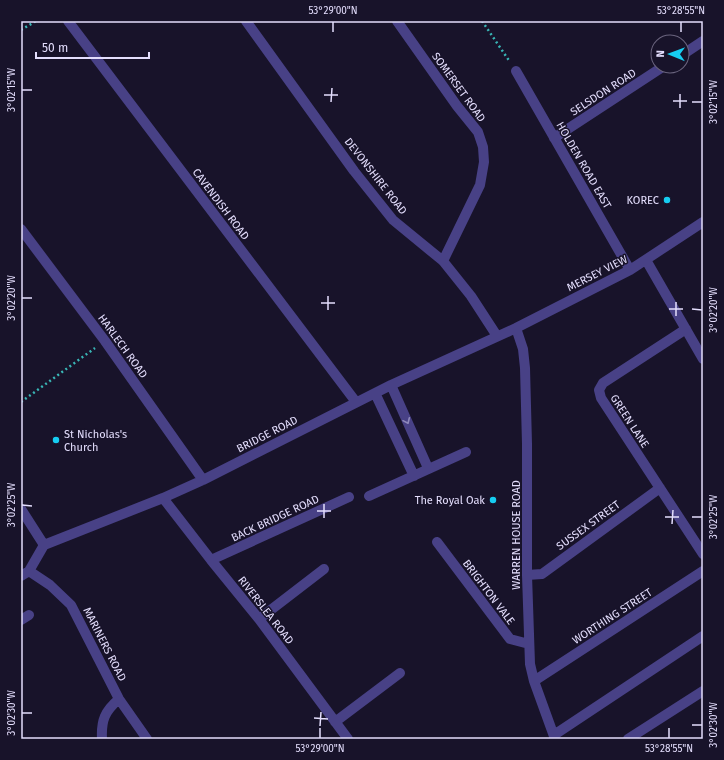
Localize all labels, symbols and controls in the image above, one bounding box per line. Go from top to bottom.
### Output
text: 53°29'00"N [308,5,358,17]
text: 53°28'55"N [657,5,705,17]
scale bar [36,34,149,60]
north arrow [650,34,690,74]
text: 50 m [42,41,68,55]
street label: SOMERSET ROAD [429,50,488,124]
text: N [654,50,667,58]
street label: SELSDON ROAD [568,66,639,119]
text: 3°02'15"W [6,67,18,112]
text: 3°02'15"W [708,79,720,124]
street label: HOLDEN ROAD EAST [553,120,614,211]
street label: DEVONSHIRE ROAD [342,135,410,217]
street label: CAVENDISH ROAD [190,166,252,243]
place label: KOREC [626,194,659,207]
marker: KOREC [662,195,672,205]
street label: MERSEY VIEW [565,253,630,294]
text: 3°02'20"W [6,275,18,321]
text: 3°02'20"W [708,287,720,333]
street label: HARLECH ROAD [95,312,150,381]
street label: GREEN LANE [608,392,652,450]
street label: BRIDGE ROAD [234,413,300,455]
one-way arrow [402,416,410,424]
place label: St Nicholas's Church [64,428,127,454]
marker: St Nicholas's Church [51,435,61,445]
street label: WARREN HOUSE ROAD [510,480,523,590]
text: 3°02'25"W [6,482,18,527]
street label: BACK BRIDGE ROAD [229,492,321,544]
place label: The Royal Oak [415,494,485,507]
text: 3°02'25"W [708,494,720,539]
marker: The Royal Oak [488,495,498,505]
street label: SUSSEX STREET [554,498,623,553]
street label: BRIGHTON VALE [460,557,517,627]
street label: RIVERSLEA ROAD [235,574,296,647]
street label: WORTHING STREET [570,586,655,647]
street label: MARINERS ROAD [80,605,129,683]
text: 3°02'30"W [6,689,18,736]
text: 3°02'30"W [708,701,720,748]
text: 53°29'00"N [295,743,345,755]
text: 53°28'55"N [645,743,693,755]

